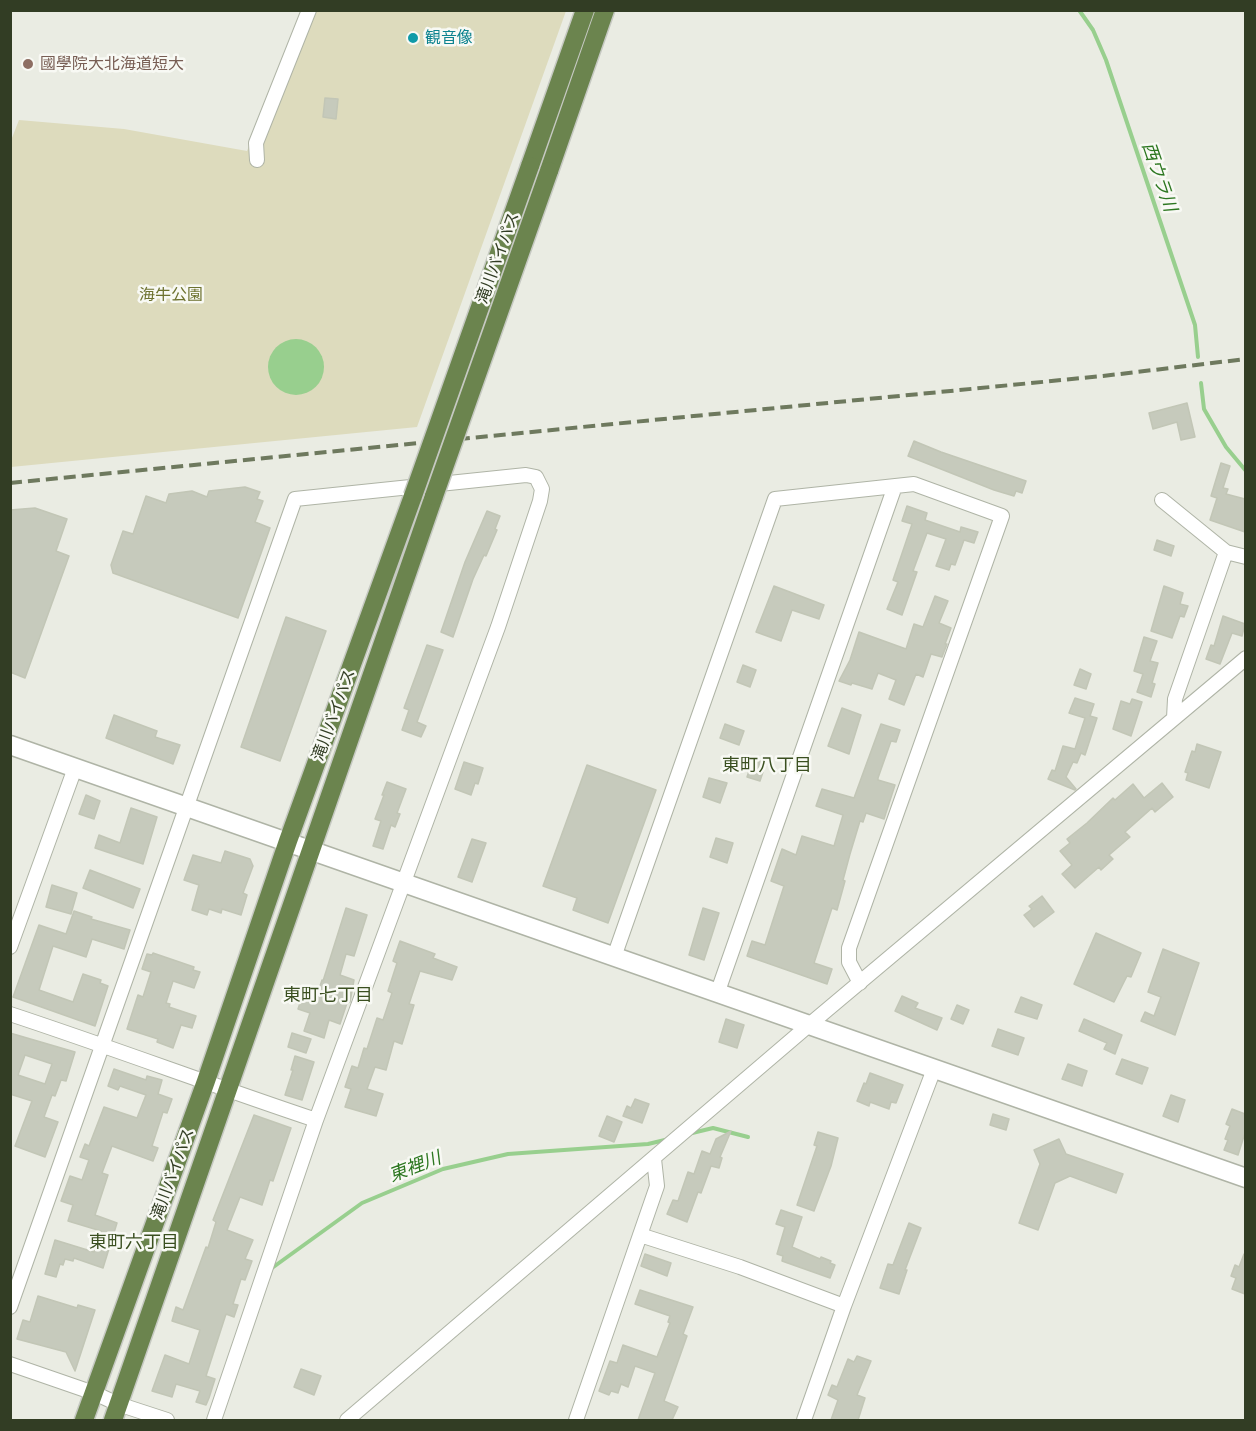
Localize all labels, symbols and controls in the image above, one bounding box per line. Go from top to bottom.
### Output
place label: 観音像 [425,28,473,48]
marker: 観音像 [406,31,420,45]
place label: 國學院大北海道短大 [40,54,184,74]
marker: 國學院大北海道短大 [21,57,35,71]
water label: 西ウラ川 [1137,139,1181,215]
street label: 滝川バイパス [473,210,523,306]
park label: 海牛公園 [139,285,203,305]
street label: 滝川バイパス [309,667,359,763]
district label: 東町八丁目 [722,755,812,777]
district label: 東町七丁目 [283,985,373,1007]
street label: 滝川バイパス [148,1126,198,1222]
water label: 東裡川 [386,1147,444,1187]
district label: 東町六丁目 [89,1232,179,1254]

